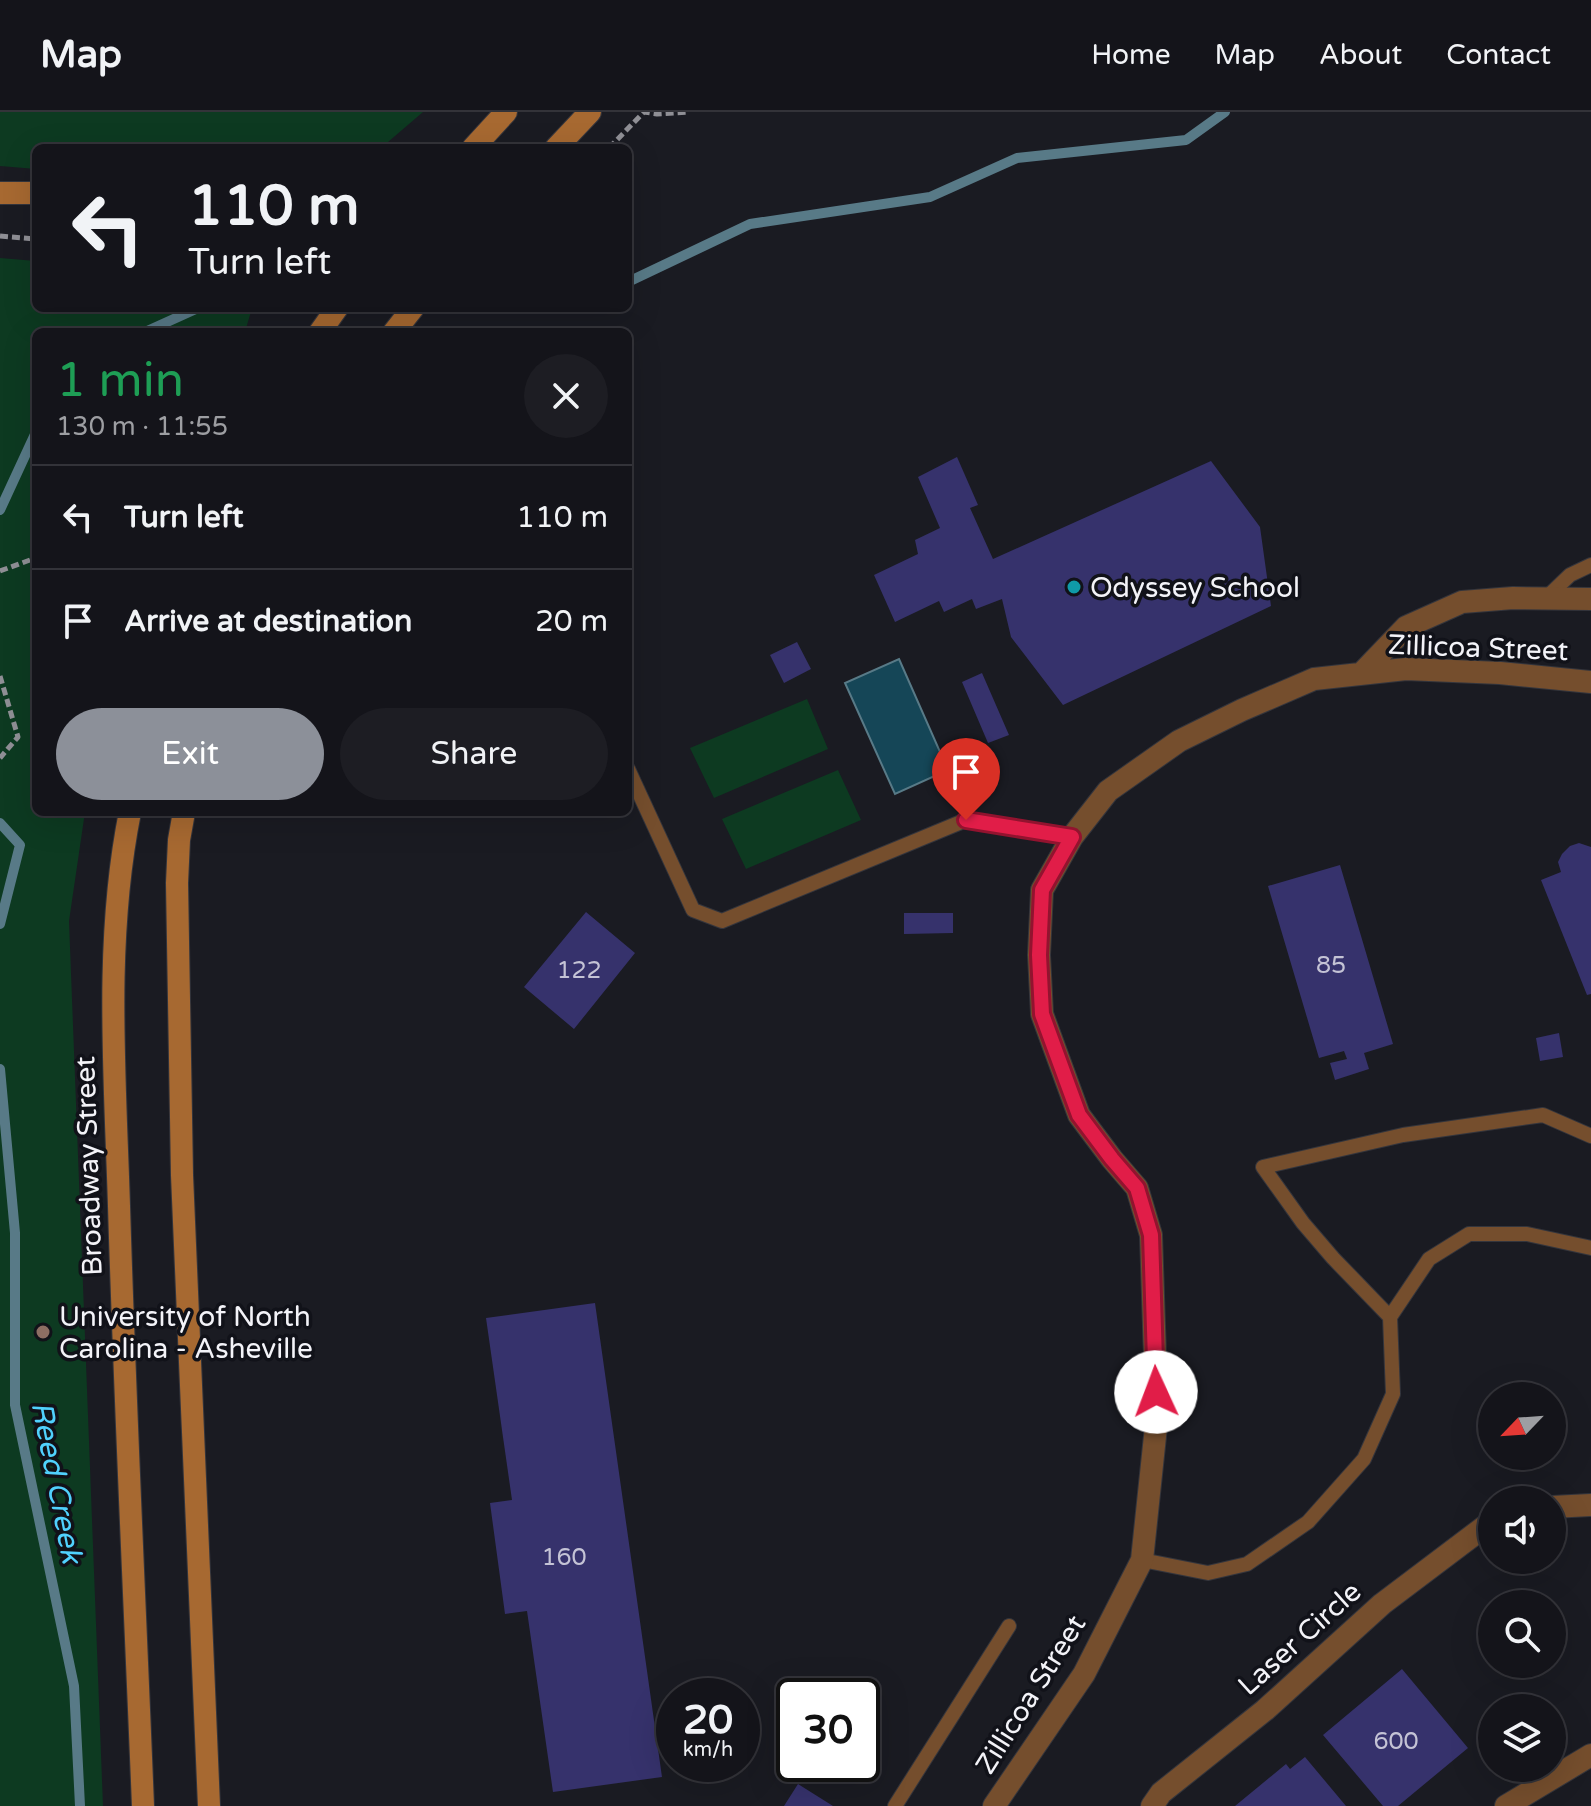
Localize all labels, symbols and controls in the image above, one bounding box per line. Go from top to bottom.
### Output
text: Map [40,32,122,78]
text: Home [1091,38,1171,72]
text: Map [1215,38,1275,72]
text: About [1319,38,1402,72]
text: Contact [1446,38,1551,72]
text: 110 m [188,173,359,240]
icon: left [56,176,160,280]
text: Turn left [188,241,331,284]
text: 1 min [56,352,184,410]
button: close [524,354,608,438]
text: 130 m · 11:55 [56,411,228,442]
icon: left [56,495,100,539]
text: Turn left [124,499,243,536]
text: 110 m [516,499,608,536]
place label: Odyssey School [1090,571,1300,605]
marker: Odyssey School [1065,578,1083,596]
icon: arrive [56,599,100,643]
text: Arrive at destination [124,603,412,640]
text: 20 m [535,603,608,640]
street label: Zillicoa Street [1387,628,1569,668]
button: Exit [56,708,324,800]
button: Share [340,708,608,800]
pin [932,738,1000,820]
icon: arrive [944,750,988,794]
house number: 85 [1316,951,1346,980]
house number: 122 [556,956,602,985]
street label: Broadway Street [68,1055,110,1276]
place label: University of North Carolina - Asheville [59,1300,313,1366]
marker: University of North Carolina - Asheville [34,1323,52,1341]
position arrow [1114,1350,1198,1434]
north arrow [1478,1382,1566,1470]
map controls [1478,1382,1566,1782]
water label: Reed Creek [23,1398,91,1569]
button: sound [1478,1486,1566,1574]
house number: 160 [541,1543,587,1572]
street label: Laser Circle [1231,1575,1368,1703]
button: search [1478,1590,1566,1678]
street label: Zillicoa Street [969,1609,1093,1780]
speed limit sign: 30 [776,1678,880,1782]
button: layers [1478,1694,1566,1782]
text: 20 [683,1696,733,1744]
house number: 600 [1373,1727,1419,1756]
text: km/h [683,1738,733,1762]

